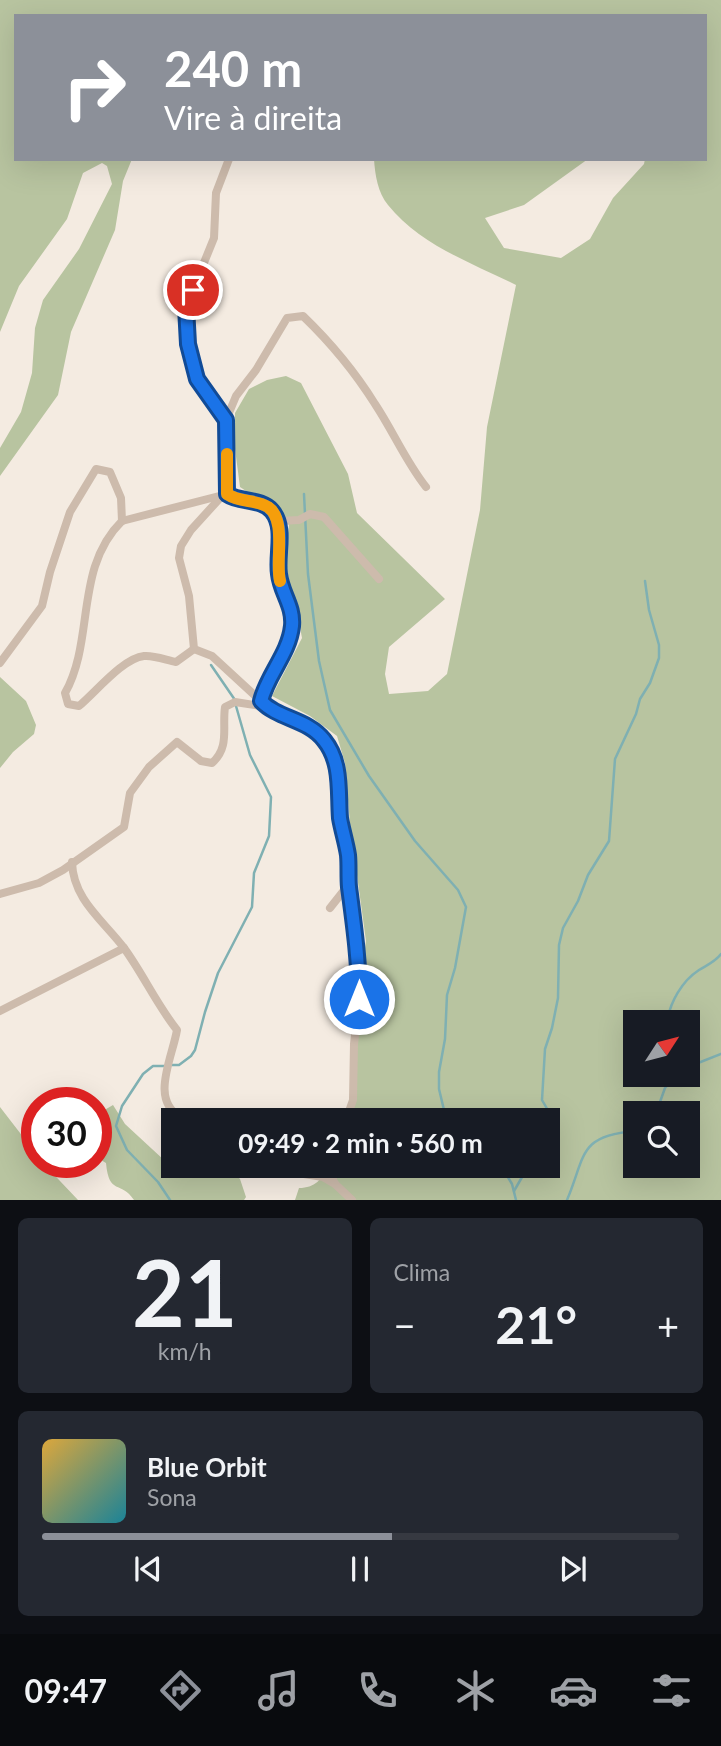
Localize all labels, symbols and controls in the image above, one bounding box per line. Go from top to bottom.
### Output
text: 240 m [164,39,302,97]
icon: right [49,42,140,133]
text: Vire à direita [164,98,342,137]
pin [163,260,223,320]
icon: arrive [174,271,212,309]
position arrow [322,962,396,1036]
north arrow [623,1010,700,1087]
map controls [623,1010,700,1178]
speed limit sign: 30 [21,1087,112,1178]
button: search [623,1101,700,1178]
text: 09:49 · 2 min · 560 m [238,1127,483,1159]
text: 21 [132,1237,238,1346]
text: Clima [394,1258,450,1286]
text: 21° [495,1293,577,1355]
text: − [394,1302,416,1348]
text: + [657,1302,679,1348]
text: km/h [158,1337,212,1365]
text: Blue Orbit [147,1451,267,1483]
text: Sona [147,1483,197,1511]
icon: previous [129,1550,167,1588]
icon: pause [341,1550,379,1588]
icon: next [554,1550,592,1588]
icon: directions [156,1666,205,1715]
icon: music [254,1666,303,1715]
icon: phone [353,1666,402,1715]
icon: climate [451,1666,500,1715]
icon: car [549,1666,598,1715]
icon: filters [647,1666,696,1715]
text: 09:47 [25,1671,107,1710]

